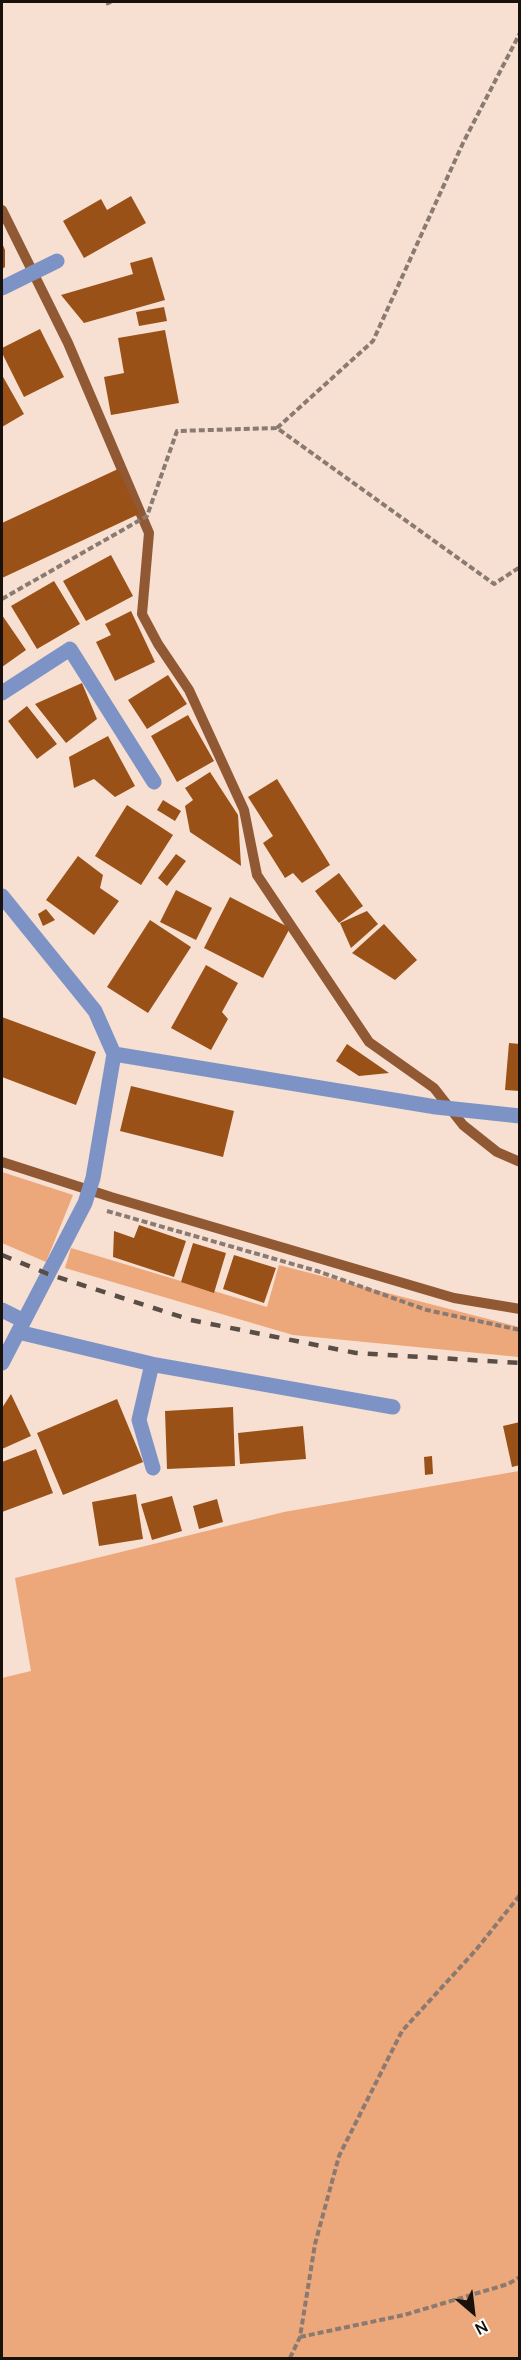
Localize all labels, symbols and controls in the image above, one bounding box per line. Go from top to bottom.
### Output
north arrow [443,2282,503,2342]
text: N [471,2315,492,2340]

